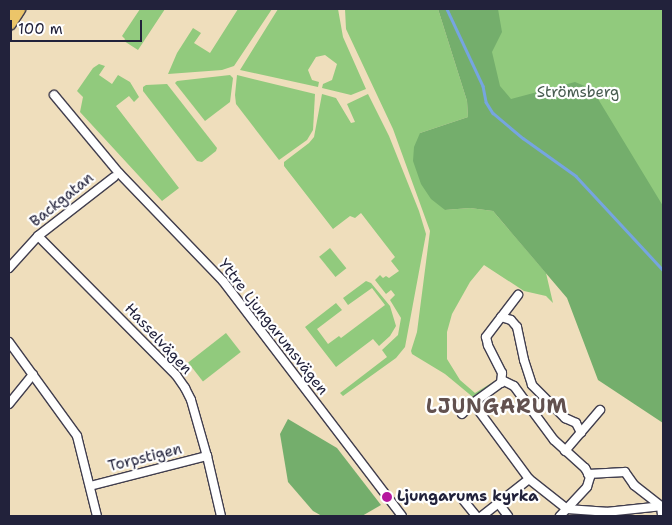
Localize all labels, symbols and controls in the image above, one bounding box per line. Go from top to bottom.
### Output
scale bar [12,10,145,42]
text: 100 m [18,19,63,39]
park label: Strömsberg [537,84,619,102]
street label: Backgatan [27,169,97,231]
street label: Yttre Ljungarumsvägen [214,255,332,399]
street label: Hasselvägen [121,300,195,378]
district label: LJUNGARUM [425,394,569,418]
street label: Torpstigen [106,440,184,476]
place label: Ljungarums kyrka [397,488,539,506]
marker: Ljungarums kyrka [381,491,393,503]

